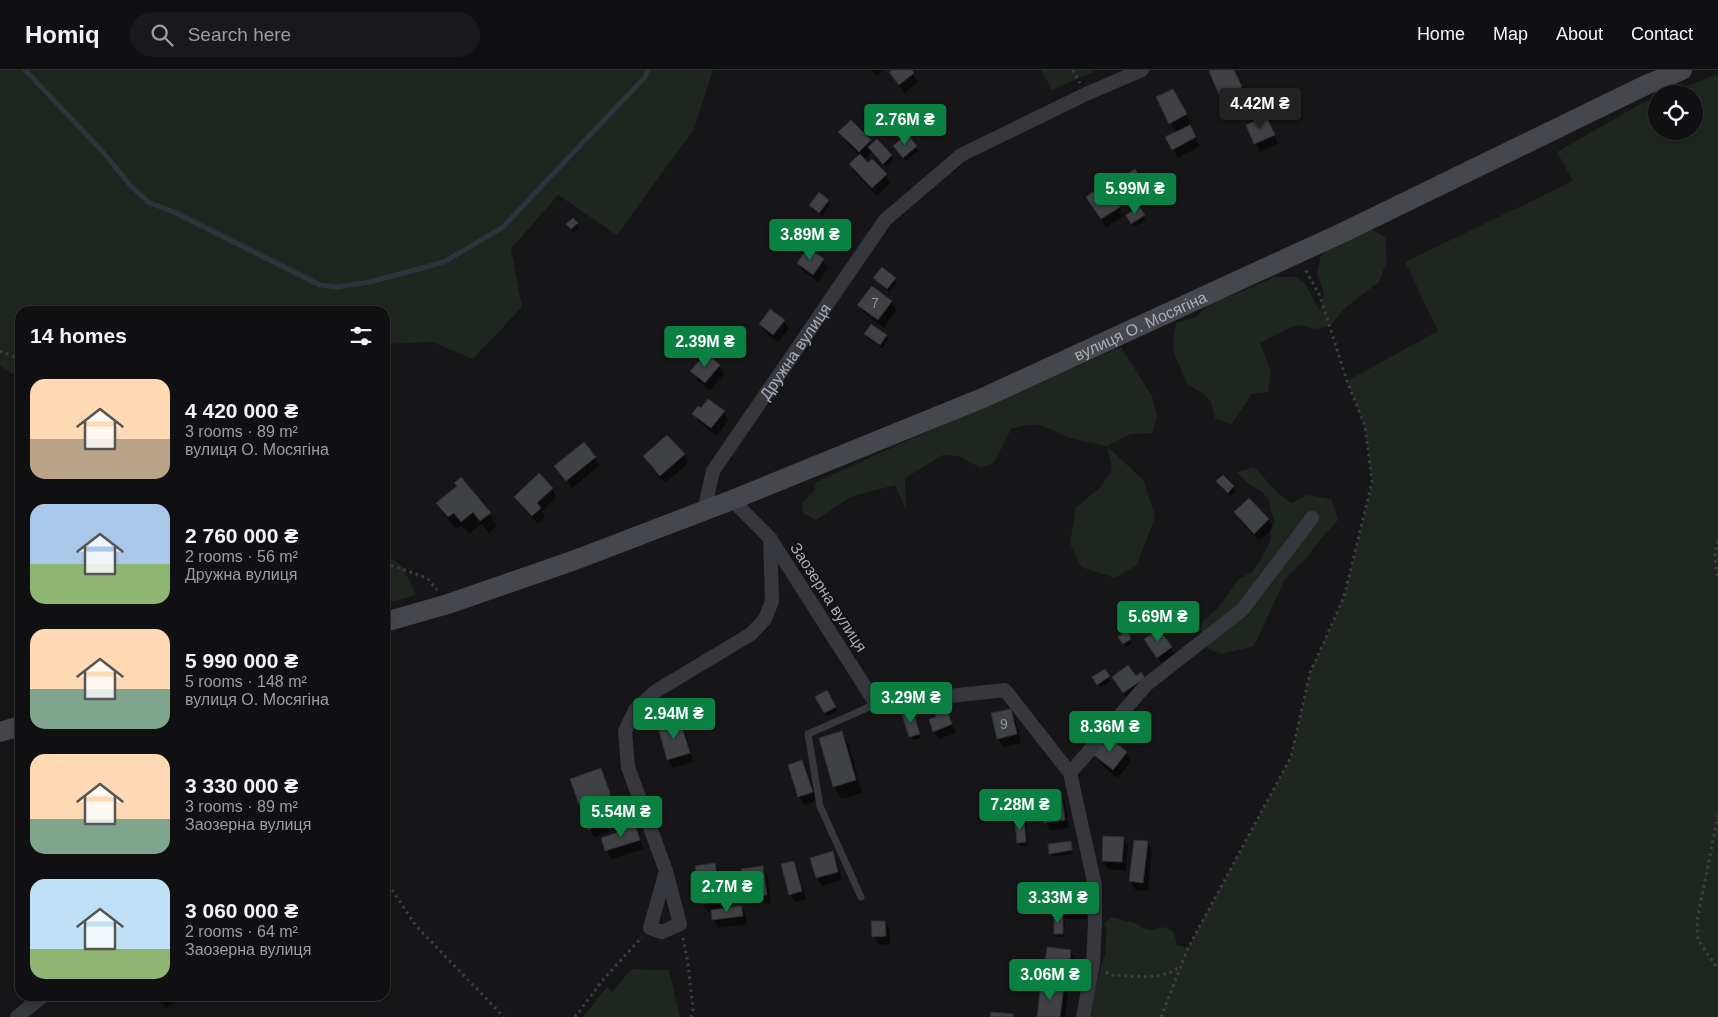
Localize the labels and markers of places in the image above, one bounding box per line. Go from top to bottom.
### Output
pin: 4.42M ₴ [1214,88,1306,130]
pin: 2.76M ₴ [859,104,951,146]
pin: 5.99M ₴ [1089,172,1181,215]
pin: 3.89M ₴ [764,218,856,261]
pin: 2.39M ₴ [659,326,751,368]
pin: 5.69M ₴ [1112,600,1204,643]
pin: 3.29M ₴ [865,682,957,724]
pin: 2.94M ₴ [628,698,720,740]
pin: 8.36M ₴ [1064,710,1156,753]
pin: 7.28M ₴ [974,788,1066,831]
pin: 5.54M ₴ [575,796,667,838]
pin: 2.7M ₴ [686,870,768,913]
pin: 3.33M ₴ [1012,882,1104,924]
pin: 3.06M ₴ [1004,958,1096,1001]

